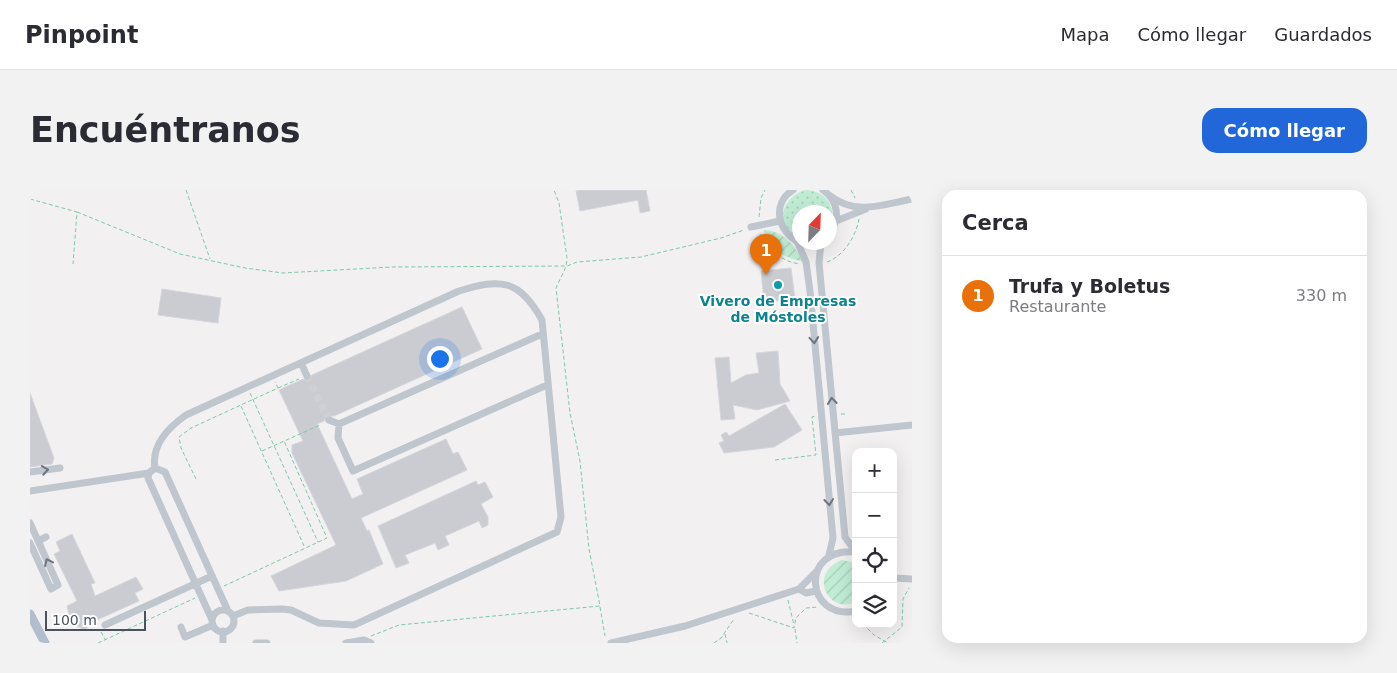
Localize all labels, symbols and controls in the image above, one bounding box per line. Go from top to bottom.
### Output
text: Pinpoint [25,21,138,49]
text: Mapa [1060,24,1109,45]
text: Cómo llegar [1137,24,1246,45]
text: Guardados [1274,24,1372,45]
button: Cómo llegar [1202,108,1367,153]
text: Encuéntranos [30,110,301,150]
north arrow [792,205,837,250]
text: Cerca [962,211,1029,235]
pin: 1 [750,234,782,275]
text: Trufa y Boletus [1009,275,1170,297]
marker: Vivero de Empresas de Móstoles [772,279,784,291]
text: 1 [972,286,984,305]
text: 330 m [1296,286,1347,305]
place label: Vivero de Empresas de Móstoles [700,293,856,325]
text: Restaurante [1009,297,1106,316]
one-way arrow [808,337,819,345]
your location [427,346,453,372]
one-way arrow [827,397,838,405]
map controls [852,448,897,628]
button: + [852,448,897,493]
one-way arrow [41,465,49,476]
button: − [852,493,897,538]
one-way arrow [823,498,834,506]
button: locate [852,538,897,583]
one-way arrow [44,559,54,568]
button: layers [852,583,897,628]
scale bar [45,608,146,631]
text: 100 m [52,612,97,628]

